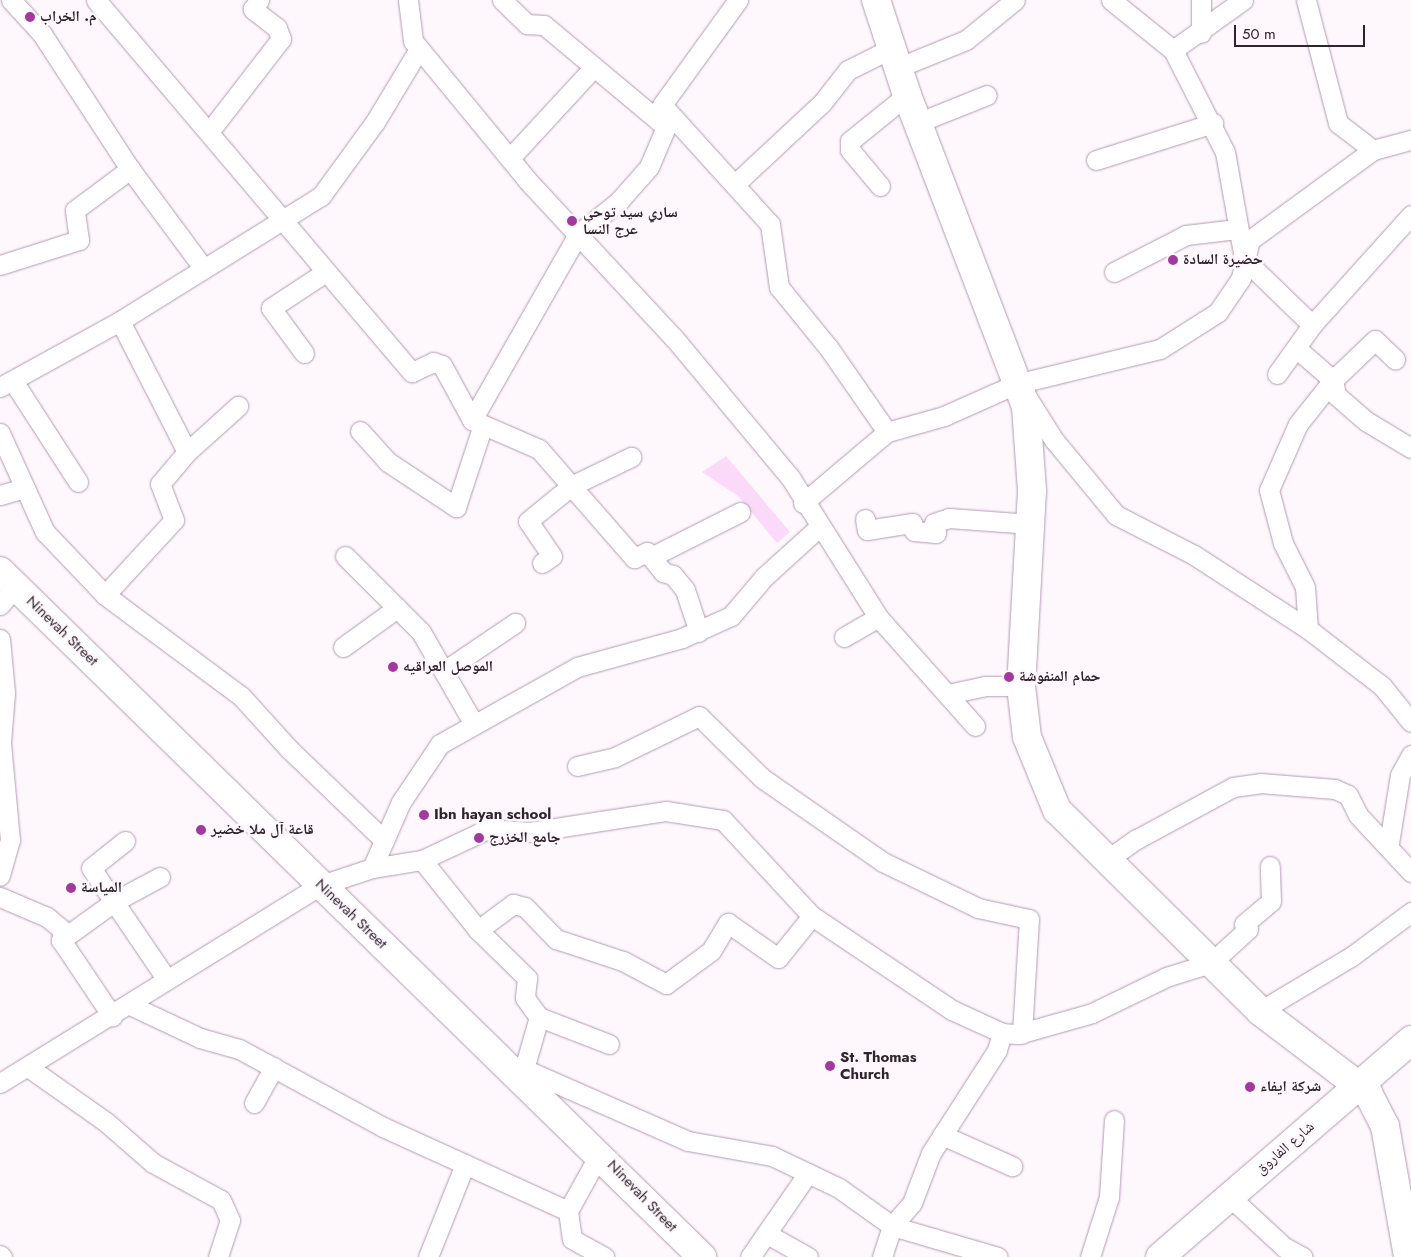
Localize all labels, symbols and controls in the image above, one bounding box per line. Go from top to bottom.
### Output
place label: م. الخراب [40,8,97,26]
marker: م. الخراب [24,11,36,23]
scale bar [1236,15,1367,47]
text: 50 m [1242,23,1276,45]
place label: ساري سيد توحي عرج النسا [583,203,678,238]
marker: ساري سيد توحي عرج النسا [565,214,579,228]
place label: حضيرة السادة [1183,251,1263,269]
marker: حضيرة السادة [1167,254,1179,266]
street label: Ninevah Street [22,592,102,670]
place label: الموصل العراقيه [403,658,493,676]
marker: الموصل العراقيه [387,661,399,673]
place label: حمام المنفوشة [1019,668,1100,686]
marker: حمام المنفوشة [1003,671,1015,683]
place label: Ibn hayan school [434,806,551,824]
marker: Ibn hayan school [418,809,430,821]
place label: قاعة آل ملا خضير [211,821,314,839]
marker: قاعة آل ملا خضير [195,824,207,836]
place label: جامع الخزرج [489,829,561,847]
marker: جامع الخزرج [473,832,485,844]
street label: Ninevah Street [311,875,391,953]
place label: المياسة [81,879,122,897]
marker: المياسة [65,882,77,894]
place label: St. Thomas Church [840,1048,916,1083]
marker: St. Thomas Church [824,1060,836,1072]
place label: شركة ايفاء [1260,1078,1321,1096]
marker: شركة ايفاء [1244,1081,1256,1093]
street label: شارع الفاروق [1252,1118,1318,1178]
street label: Ninevah Street [603,1156,681,1236]

